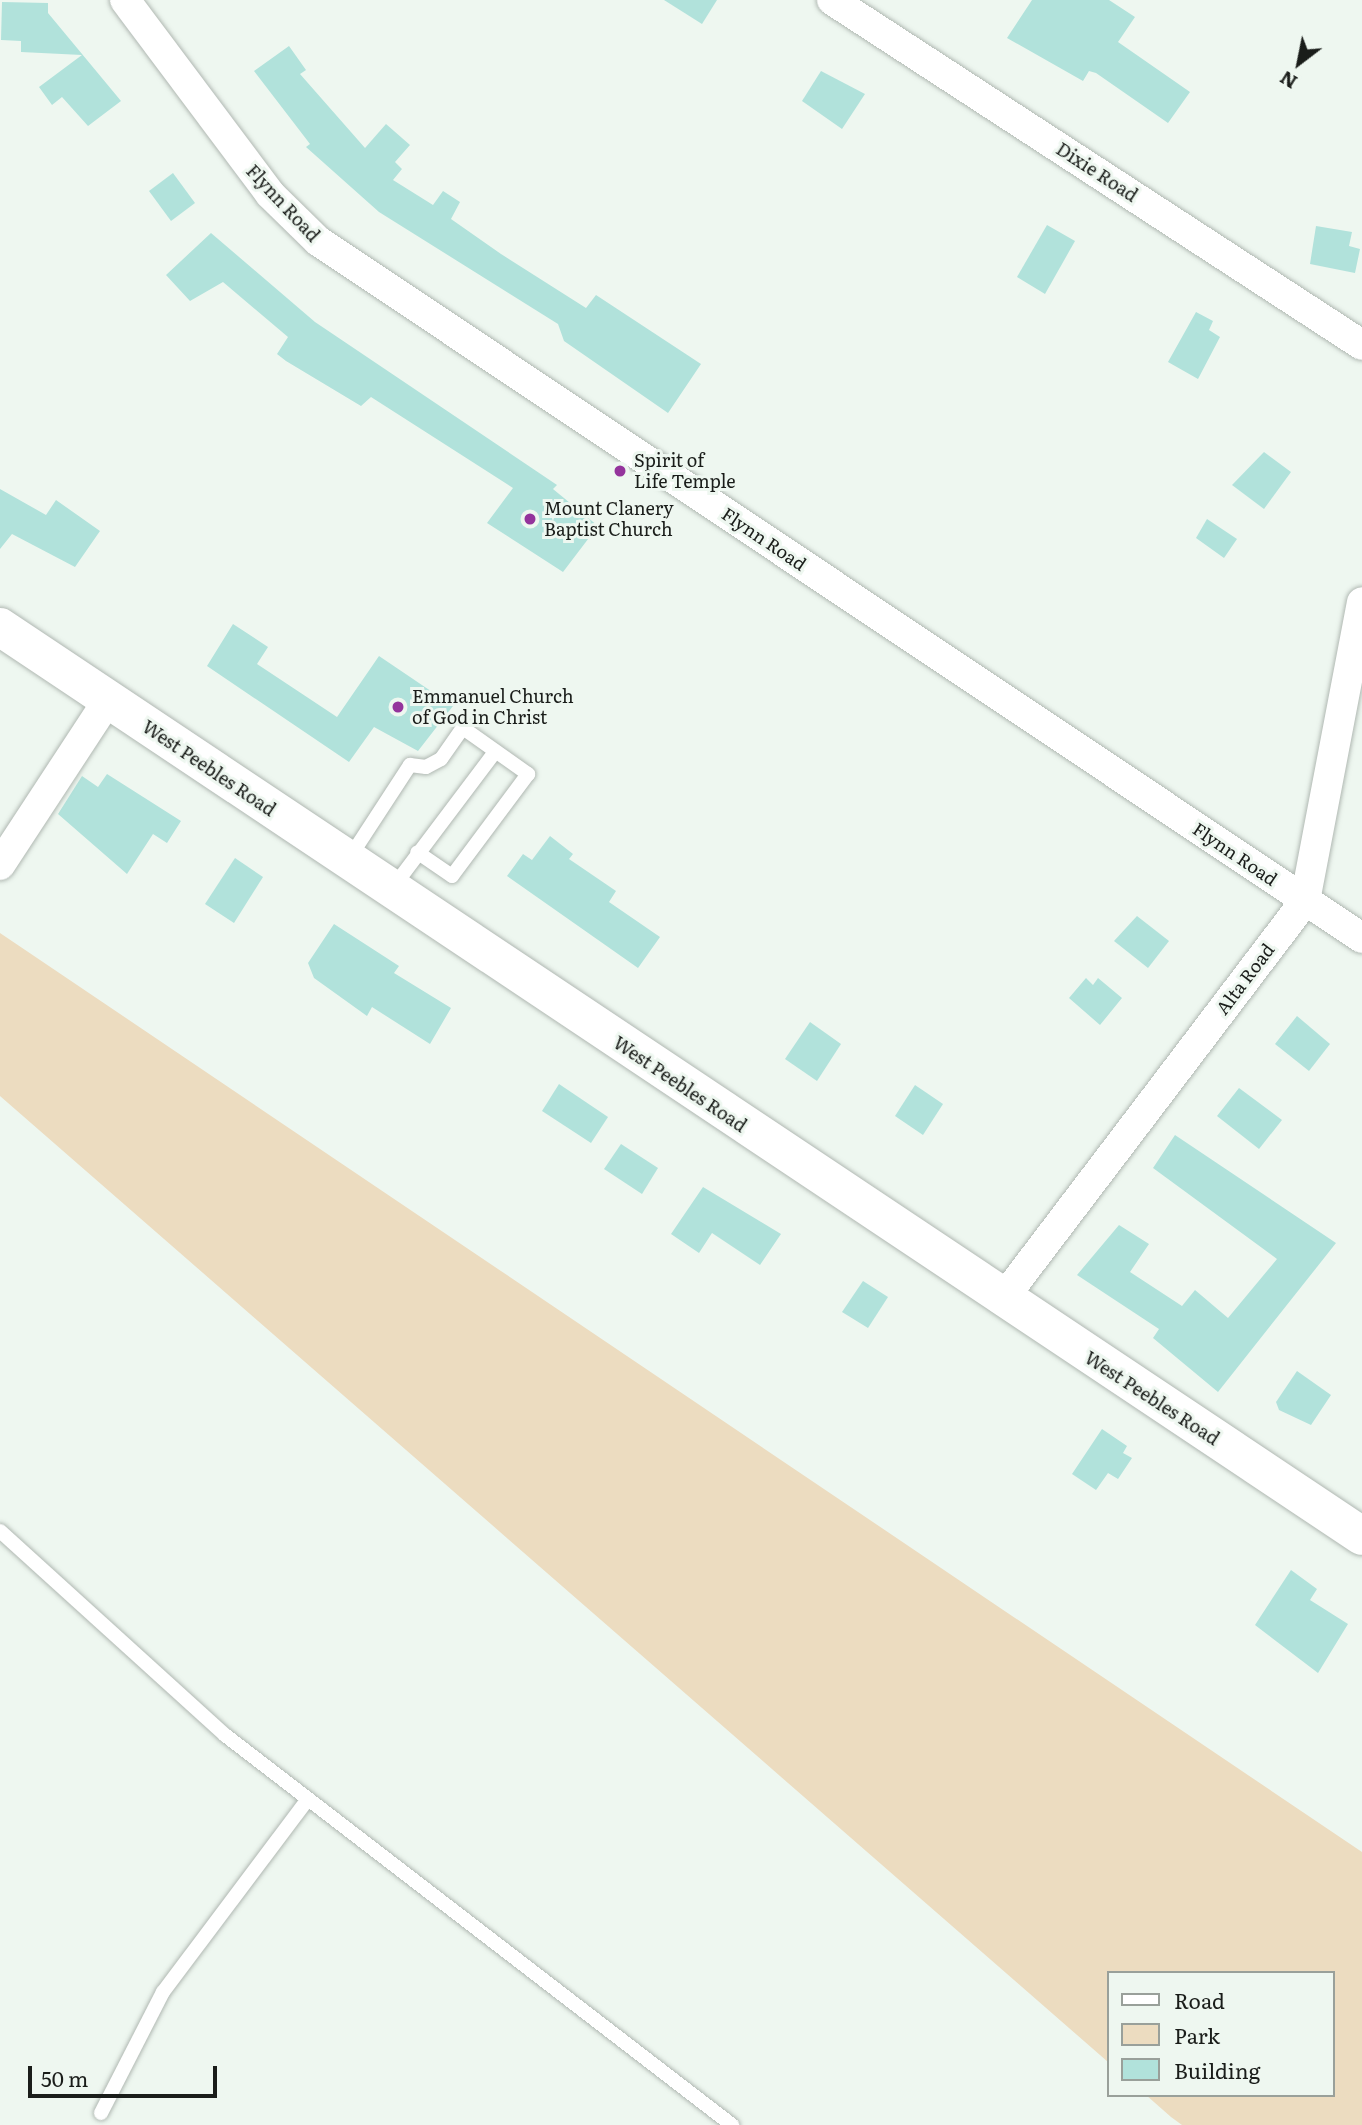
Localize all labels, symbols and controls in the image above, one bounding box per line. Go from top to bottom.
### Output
north arrow [1264,28,1334,98]
text: N [1274,65,1302,97]
street label: Dixie Road [1052,138,1142,206]
street label: Flynn Road [242,160,324,246]
place label: Spirit of Life Temple [634,450,736,492]
marker: Spirit of Life Temple [612,463,628,479]
place label: Mount Clanery Baptist Church [544,498,674,540]
street label: Flynn Road [718,503,810,575]
marker: Mount Clanery Baptist Church [522,511,538,527]
place label: Emmanuel Church of God in Christ [412,686,574,728]
marker: Emmanuel Church of God in Christ [390,699,406,715]
street label: West Peebles Road [138,715,280,821]
street label: Flynn Road [1189,818,1281,890]
street label: Alta Road [1211,939,1279,1019]
street label: West Peebles Road [609,1031,751,1137]
street label: West Peebles Road [1081,1346,1223,1450]
legend [1106,1971,1334,2097]
text: Road [1174,1984,1225,2015]
text: Park [1174,2019,1220,2050]
scale bar [32,2052,220,2096]
text: Building [1174,2054,1260,2085]
text: 50 m [41,2062,88,2093]

